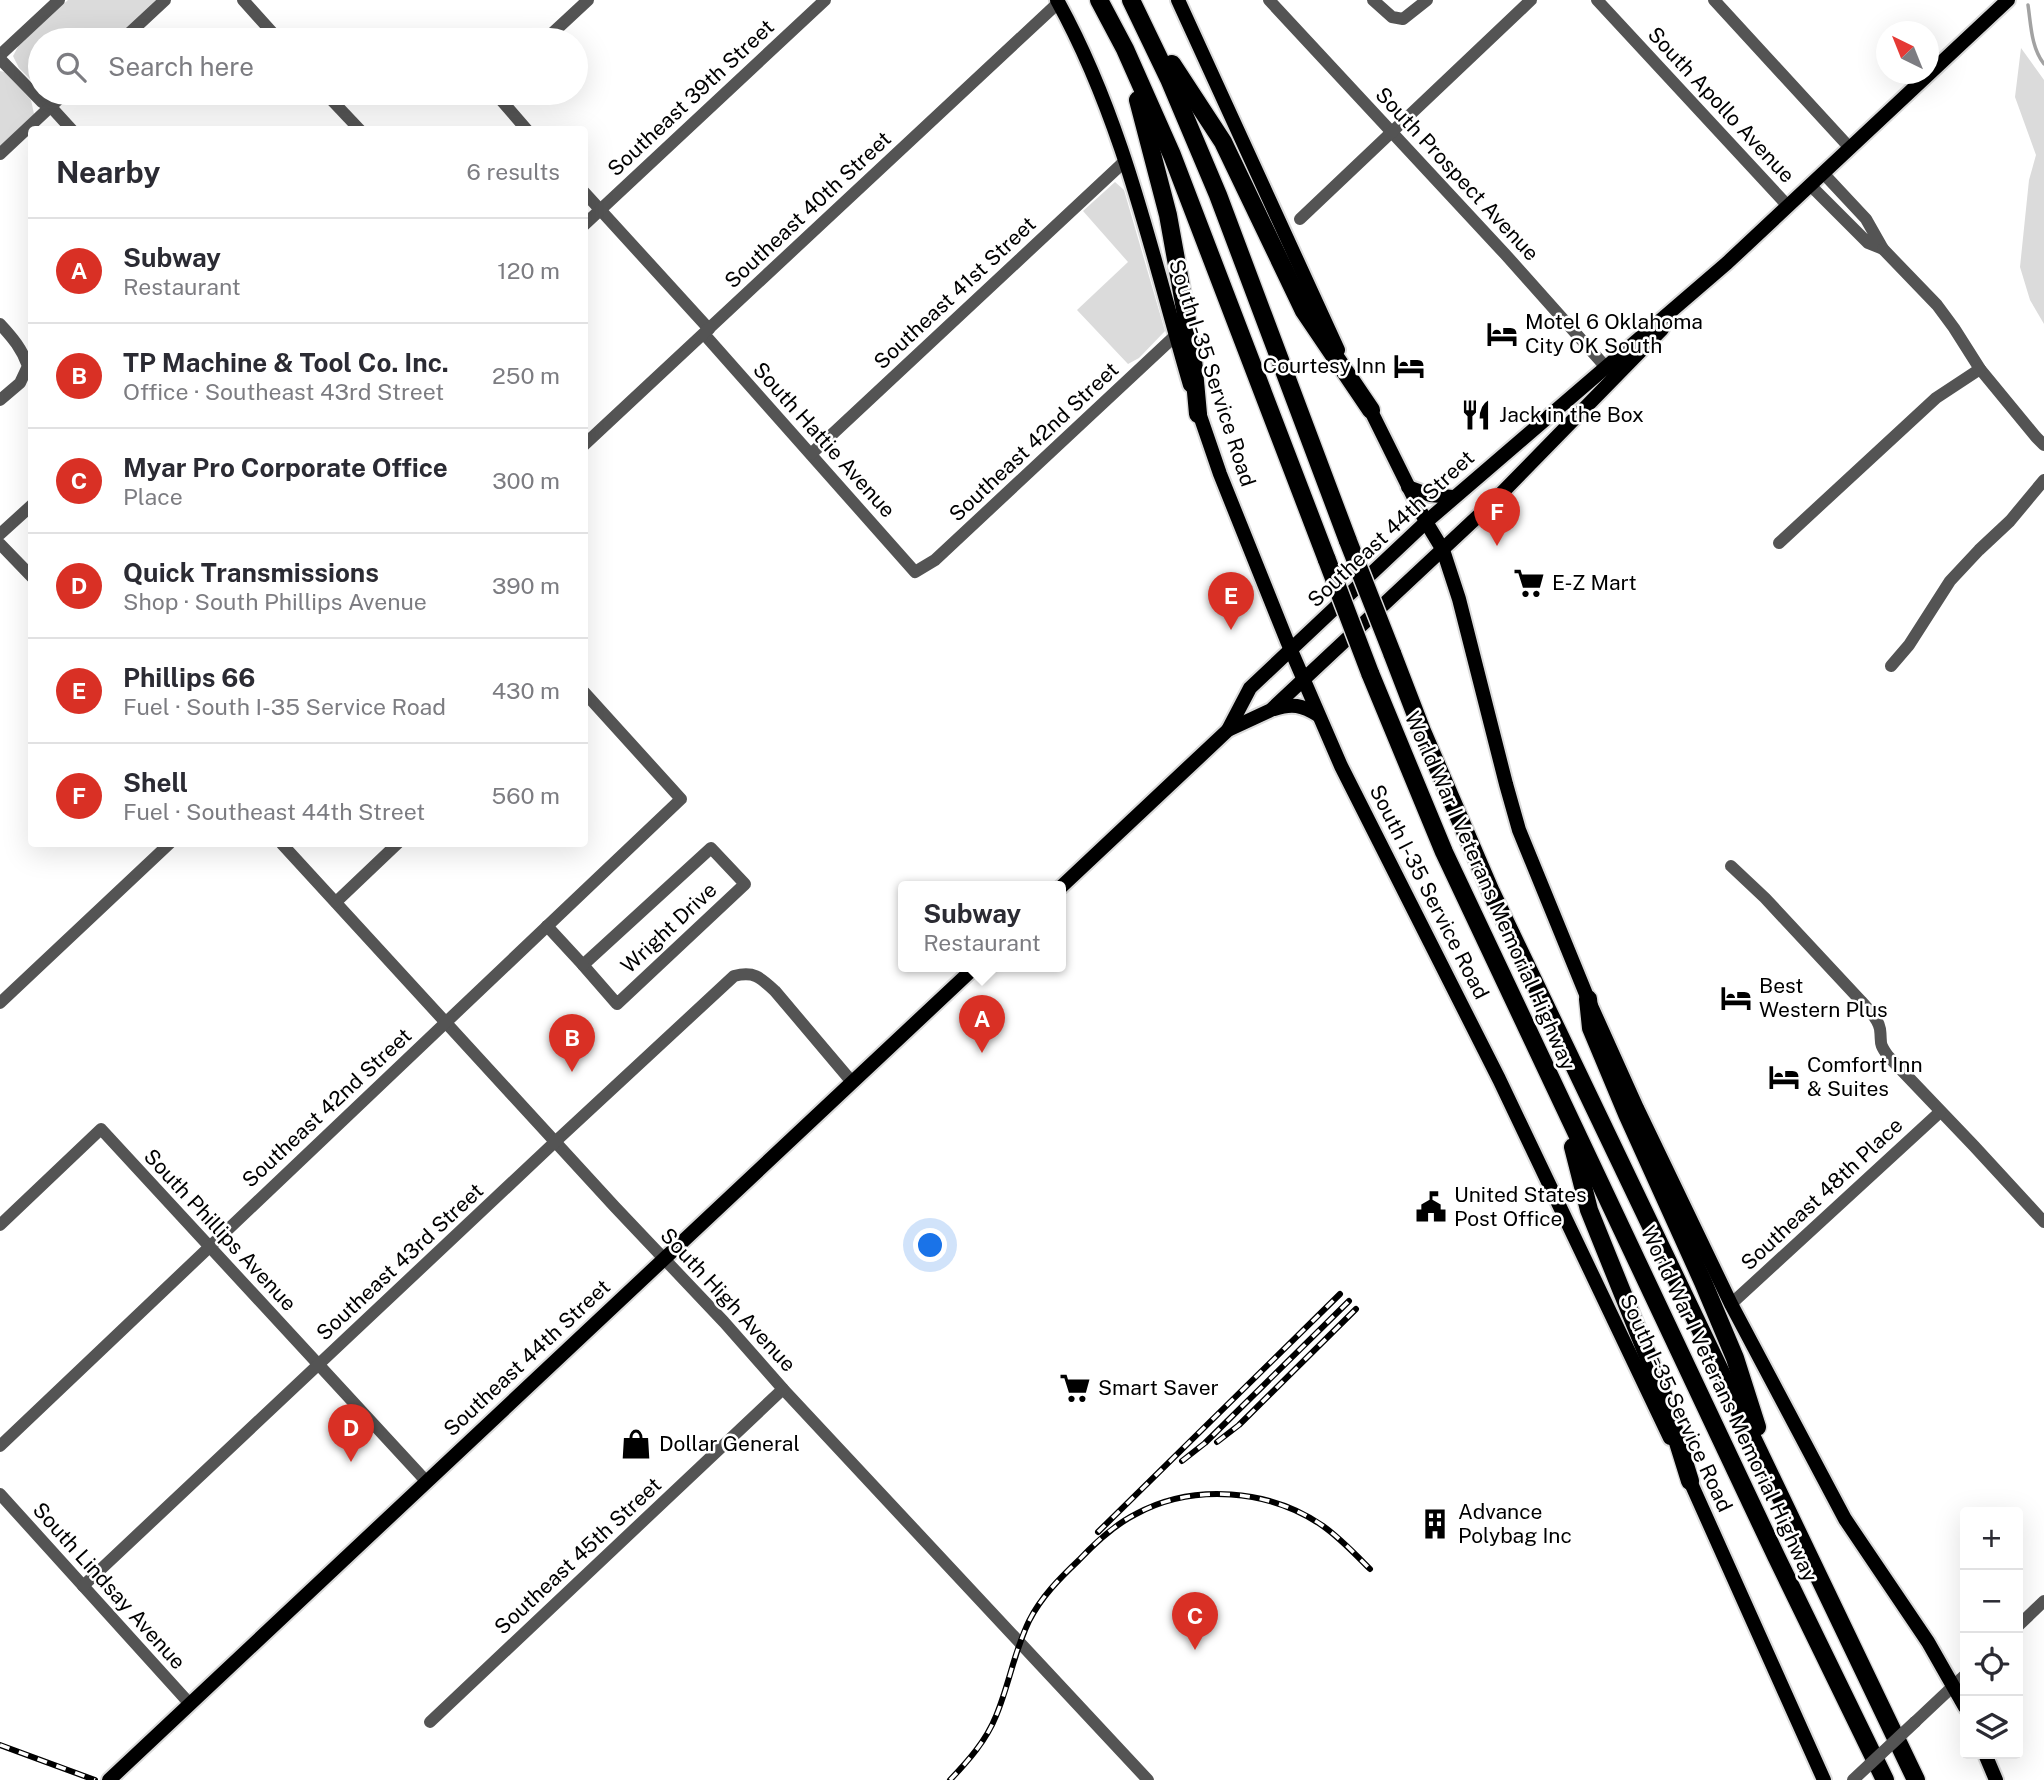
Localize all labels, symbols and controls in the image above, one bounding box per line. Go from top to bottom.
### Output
street label: Southeast 39th Street [602,14,779,181]
north arrow [1876,21,1939,84]
street label: South Apollo Avenue [1643,22,1800,188]
search box [28,28,588,105]
icon: search [52,48,90,86]
text: Search here [108,51,254,82]
street label: South Prospect Avenue [1370,82,1544,266]
street label: Southeast 40th Street [719,126,896,293]
text: Nearby [56,154,160,190]
text: 6 results [467,158,560,185]
street label: Southeast 41st Street [869,211,1041,374]
text: Subway [123,242,221,273]
street label: South I-35 Service Road [1164,256,1261,490]
text: A [71,257,87,284]
text: 120 m [497,257,560,284]
text: Restaurant [123,273,241,300]
place label: Motel 6 Oklahoma City OK South [1525,309,1703,358]
hotel icon: Motel 6 Oklahoma City OK South [1485,317,1519,351]
text: TP Machine & Tool Co. Inc. [123,347,449,378]
hotel icon: Courtesy Inn [1392,349,1426,383]
place label: Courtesy Inn [1263,353,1386,378]
street label: South Hattie Avenue [748,357,901,522]
street label: Southeast 42nd Street [944,357,1123,527]
text: B [71,362,87,389]
text: 250 m [492,362,560,389]
text: Office · Southeast 43rd Street [123,378,444,405]
restaurant icon: Jack in the Box [1459,398,1493,432]
place label: Jack in the Box [1499,402,1644,427]
street label: Southeast 44th Street [1302,445,1479,612]
text: Myar Pro Corporate Office [123,452,448,483]
text: C [71,467,87,494]
text: 300 m [492,467,560,494]
text: Place [123,483,183,510]
pin: F [1474,488,1520,546]
text: Quick Transmissions [123,557,379,588]
supermarket icon: E-Z Mart [1512,566,1546,600]
place label: E-Z Mart [1552,570,1637,595]
text: D [71,572,87,599]
text: 390 m [492,572,560,599]
pin: E [1208,572,1254,630]
text: Shop · South Phillips Avenue [123,588,427,615]
text: Phillips 66 [123,662,255,693]
text: E [72,677,86,704]
text: 430 m [492,677,560,704]
text: Fuel · South I-35 Service Road [123,693,446,720]
street label: World War I Veterans Memorial Highway [1400,708,1581,1074]
text: Shell [123,767,188,798]
street label: South I-35 Service Road [1364,780,1494,1003]
text: F [72,782,86,809]
text: 560 m [492,782,560,809]
text: Fuel · Southeast 44th Street [123,798,425,825]
street label: Wright Drive [616,877,722,978]
popup [898,881,1066,972]
text: Subway [923,898,1021,929]
text: Restaurant [923,929,1041,956]
place label: Best Western Plus [1759,973,1888,1022]
hotel icon: Best Western Plus [1719,981,1753,1015]
pin: A [959,995,1005,1053]
pin: B [549,1014,595,1072]
street label: Southeast 42nd Street [237,1023,416,1193]
place label: Comfort Inn & Suites [1807,1052,1923,1101]
hotel icon: Comfort Inn & Suites [1767,1060,1801,1094]
street label: Southeast 48th Place [1736,1112,1908,1275]
street label: South Phillips Avenue [139,1144,302,1316]
street label: Southeast 43rd Street [311,1178,488,1345]
place label: United States Post Office [1454,1182,1587,1231]
public building icon: United States Post Office [1414,1190,1448,1224]
street label: World War I Veterans Memorial Highway [1636,1222,1823,1586]
street label: South High Avenue [655,1223,801,1377]
your location [913,1228,947,1262]
street label: Southeast 44th Street [438,1274,615,1441]
street label: South I-35 Service Road [1615,1290,1738,1516]
supermarket icon: Smart Saver [1058,1371,1092,1405]
place label: Smart Saver [1098,1375,1219,1400]
pin: D [328,1404,374,1462]
shop icon: Dollar General [619,1427,653,1461]
place label: Dollar General [659,1431,800,1456]
street label: Southeast 45th Street [489,1472,666,1639]
street label: South Lindsay Avenue [28,1497,191,1674]
place label: Advance Polybag Inc [1458,1499,1572,1548]
building icon: Advance Polybag Inc [1418,1507,1452,1541]
map controls [1960,1507,2023,1759]
button: + [1960,1507,2023,1570]
button: − [1960,1570,2023,1633]
pin: C [1172,1592,1218,1650]
button: locate [1960,1633,2023,1696]
button: layers [1960,1696,2023,1759]

